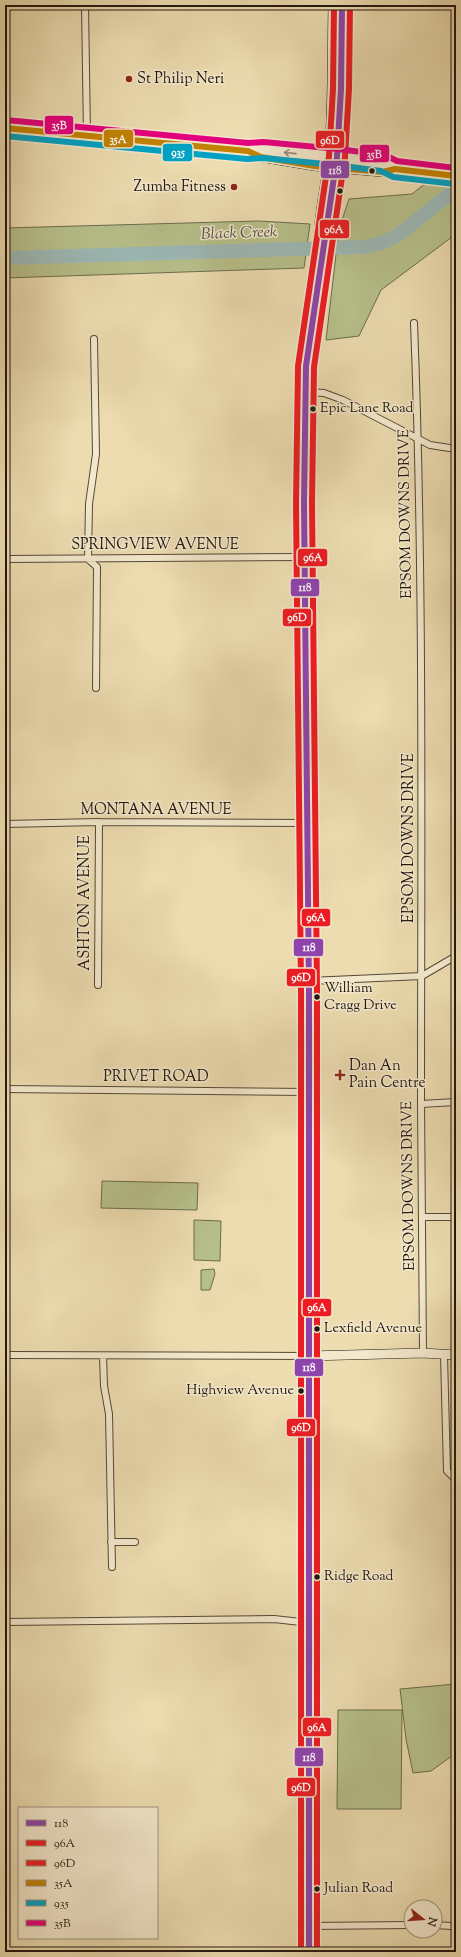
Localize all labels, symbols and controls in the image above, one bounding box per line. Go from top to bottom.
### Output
place label: St Philip Neri [137,69,224,90]
marker: St Philip Neri [124,74,134,84]
line badge: 35B [44,115,74,135]
text: 35B [51,118,67,134]
line badge: 35A [103,129,134,148]
line badge: 96D [315,130,345,149]
text: 35A [109,132,127,148]
text: 96D [320,133,340,149]
line badge: 935 [162,143,193,162]
line badge: 35B [359,144,390,163]
text: 935 [171,145,185,161]
text: 35B [366,147,382,163]
one-way arrow [284,149,297,156]
line badge: 118 [320,160,350,179]
text: 118 [328,163,342,179]
unlabelled marker [367,166,377,176]
place label: Zumba Fitness [133,177,226,198]
marker: Zumba Fitness [229,182,239,192]
unlabelled marker [335,186,345,196]
line badge: 96A [319,219,350,239]
water label: Black Creek [201,221,277,247]
text: 96A [324,222,344,238]
place label: Epic Lane Road [320,399,414,419]
marker: Epic Lane Road [308,404,318,414]
street label: EPSOM DOWNS DRIVE [394,429,418,599]
street label: SPRINGVIEW AVENUE [71,535,239,556]
line badge: 96A [297,548,328,567]
text: 96A [303,550,323,566]
line badge: 118 [290,578,320,597]
text: 118 [298,580,312,596]
line badge: 96D [282,608,312,627]
text: 96D [287,610,307,626]
street label: EPSOM DOWNS DRIVE [399,753,420,923]
street label: MONTANA AVENUE [80,800,232,821]
street label: ASHTON AVENUE [75,835,96,971]
line badge: 96A [301,908,331,927]
text: 96A [306,910,326,926]
line badge: 118 [293,938,324,957]
text: 118 [302,940,316,956]
line badge: 96D [286,968,316,987]
text: 96D [291,970,311,986]
place label: William Cragg Drive [324,979,397,1016]
marker: William Cragg Drive [312,992,322,1002]
place label: Dan An Pain Centre [349,1056,426,1094]
street label: PRIVET ROAD [103,1067,209,1088]
marker: Dan An Pain Centre [334,1069,346,1081]
street label: EPSOM DOWNS DRIVE [397,1101,421,1271]
line badge: 96A [302,1298,332,1317]
text: 96A [307,1300,327,1316]
place label: Lexfield Avenue [324,1319,422,1339]
marker: Lexfield Avenue [312,1324,322,1334]
line badge: 118 [294,1358,324,1377]
text: 118 [302,1360,316,1376]
place label: Highview Avenue [186,1381,294,1401]
marker: Highview Avenue [296,1386,306,1396]
line badge: 96D [286,1418,316,1437]
text: 96D [291,1420,311,1436]
place label: Ridge Road [324,1567,394,1587]
marker: Ridge Road [312,1572,322,1582]
line badge: 96A [302,1717,332,1737]
text: 96A [307,1720,327,1736]
line badge: 118 [294,1747,324,1767]
text: 118 [302,1750,316,1766]
line badge: 96D [286,1777,316,1797]
text: 96D [291,1780,311,1796]
legend [18,1807,158,1939]
text: 118 [54,1815,68,1833]
text: 96A [54,1835,76,1853]
text: 96D [54,1855,75,1873]
text: 35A [54,1875,73,1893]
place label: Julian Road [323,1879,393,1899]
marker: Julian Road [312,1884,322,1894]
text: 935 [54,1895,69,1913]
north arrow [403,1899,443,1939]
text: N [423,1914,441,1928]
text: 35B [54,1915,71,1933]

